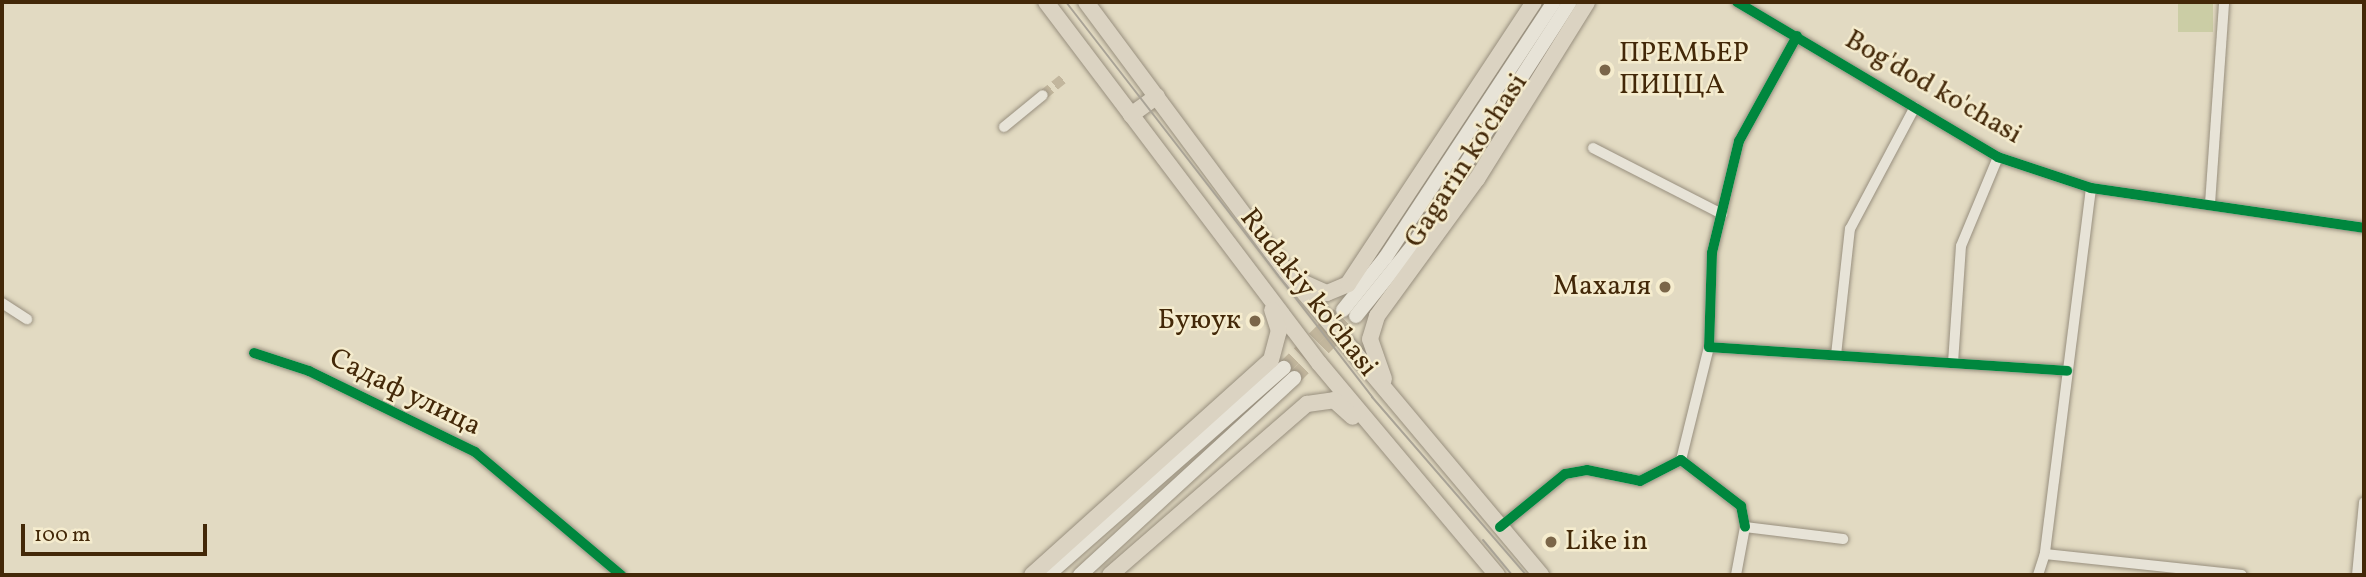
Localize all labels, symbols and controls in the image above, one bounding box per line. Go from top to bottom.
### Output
street label: Bog'dod ko'chasi [1839,24,2027,152]
place label: ПРЕМЬЕР ПИЦЦА [1619,37,1749,103]
marker: ПРЕМЬЕР ПИЦЦА [1597,62,1613,78]
street label: Gagarin ko'chasi [1398,68,1536,254]
street label: Rudakiy ko'chasi [1232,202,1384,384]
place label: Махаля [1553,270,1651,304]
marker: Махаля [1657,279,1673,295]
place label: Буюук [1158,304,1241,338]
marker: Буюук [1247,313,1263,329]
street label: Садаф улица [323,342,487,444]
scale bar [24,510,210,554]
text: 100 m [34,521,91,550]
place label: Like in [1565,525,1648,559]
marker: Like in [1543,534,1559,550]

